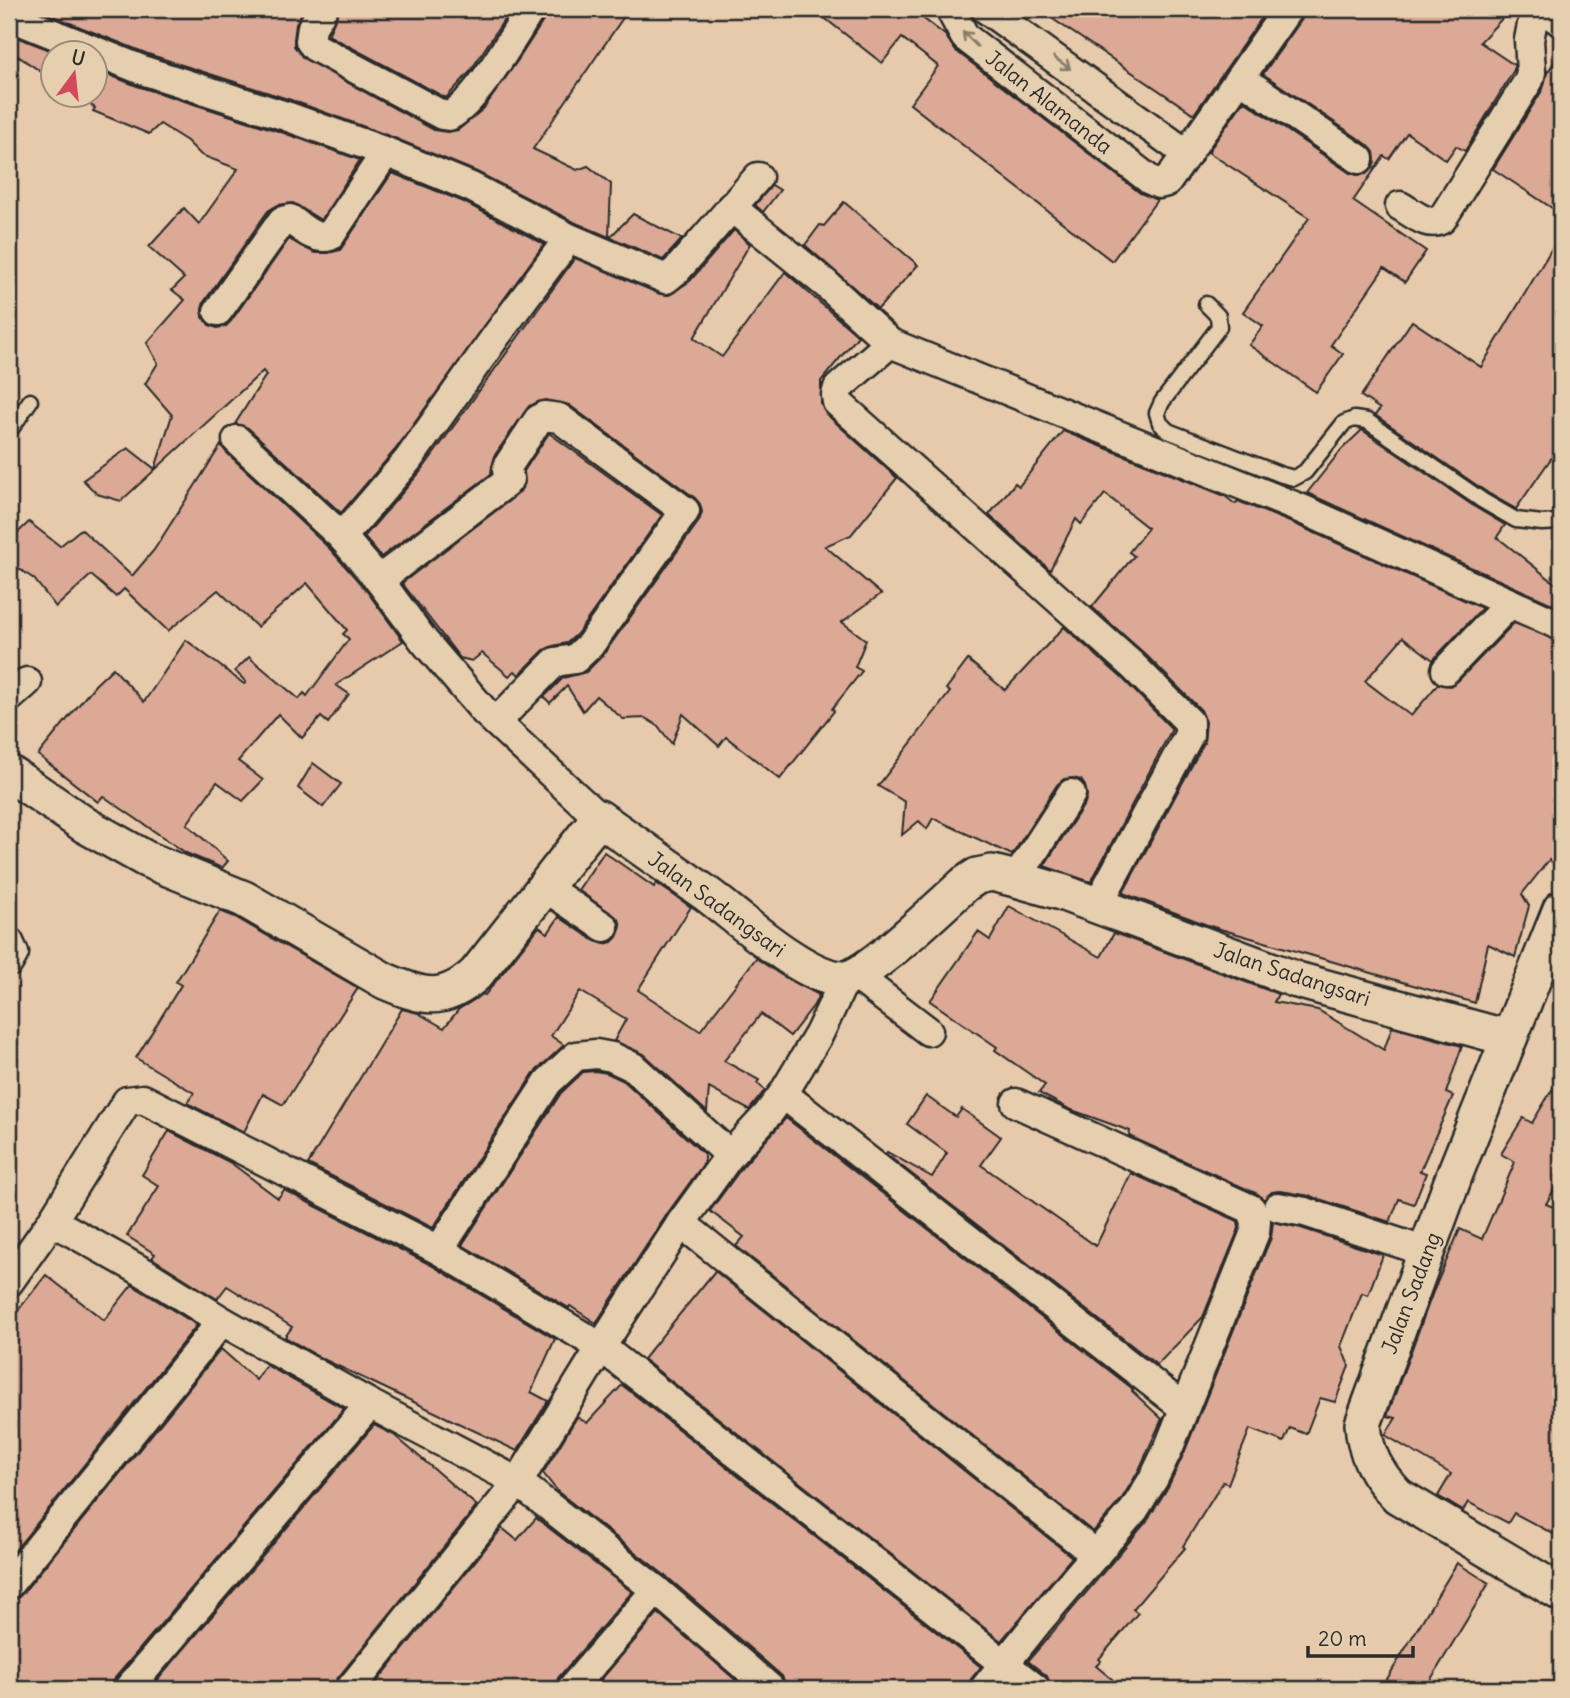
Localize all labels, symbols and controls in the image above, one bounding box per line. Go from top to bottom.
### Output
one-way arrow [961,30,978,47]
north arrow [38,38,108,108]
text: U [69,44,88,71]
street label: Jalan Alamanda [980,44,1118,160]
one-way arrow [1052,56,1071,70]
street label: Jalan Sadangsari [643,845,791,963]
street label: Jalan Sadangsari [1210,936,1374,1012]
street label: Jalan Sadang [1375,1228,1447,1358]
scale bar [1308,1614,1412,1658]
text: 20 m [1318,1625,1367,1652]

